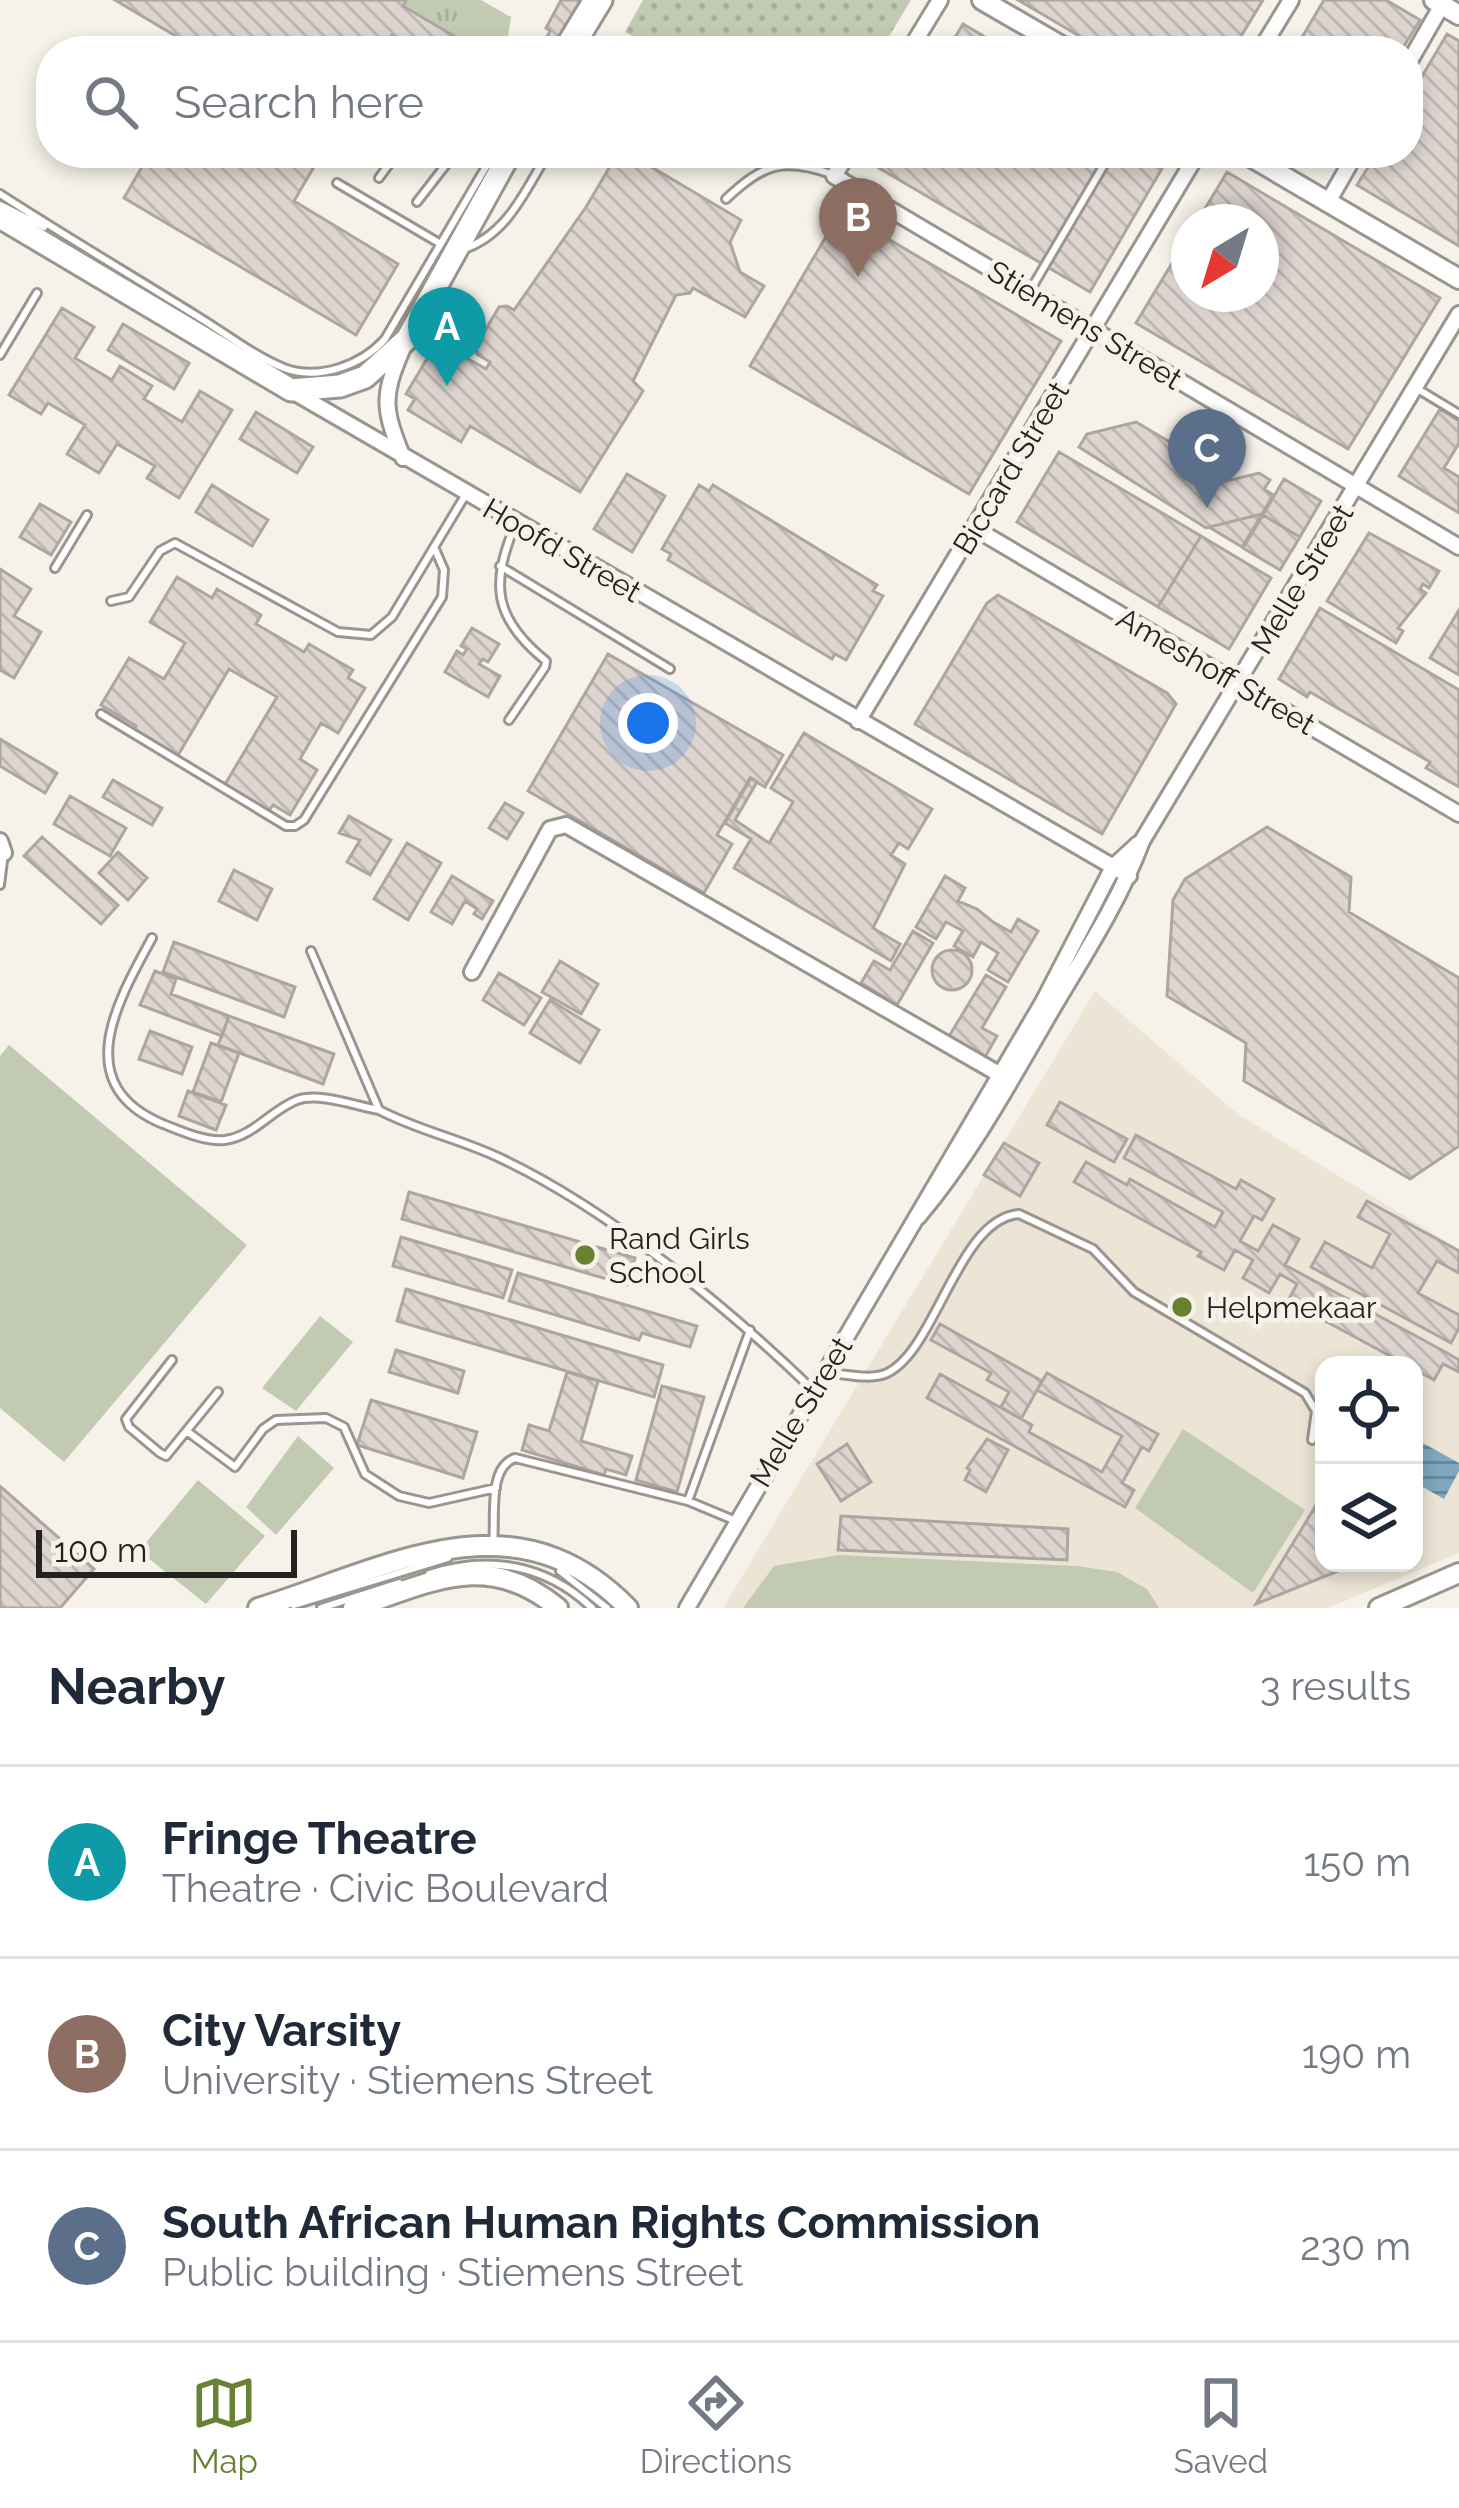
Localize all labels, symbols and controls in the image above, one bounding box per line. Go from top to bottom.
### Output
search box [36,36,1423,168]
icon: search [78,69,144,135]
text: Search here [174,76,424,129]
pin: B [819,178,897,277]
north arrow [1171,204,1279,312]
street label: Stiemens Street [982,253,1188,397]
pin: A [408,287,486,386]
street label: Biccard Street [946,375,1076,561]
pin: C [1168,409,1246,508]
street label: Hoofd Street [477,491,647,609]
street label: Melle Street [1244,498,1360,660]
street label: Ameshoff Street [1111,600,1321,742]
your location [618,693,678,753]
place label: Rand Girls School [609,1221,750,1290]
marker: Rand Girls School [572,1242,598,1268]
place label: Helpmekaar [1206,1290,1377,1325]
marker: Helpmekaar [1169,1294,1195,1320]
street label: Melle Street [743,1331,859,1493]
map controls [1315,1356,1423,1572]
button: locate [1315,1356,1423,1464]
button: layers [1315,1464,1423,1572]
scale bar [36,1524,297,1577]
text: 100 m [54,1531,147,1570]
text: Nearby [48,1656,225,1716]
text: 3 results [1260,1663,1411,1709]
text: Fringe Theatre [162,1812,477,1865]
text: A [74,1839,100,1885]
text: 150 m [1303,1839,1411,1885]
text: Theatre · Civic Boulevard [162,1865,609,1911]
text: City Varsity [162,2004,401,2057]
text: B [74,2031,100,2077]
text: 190 m [1302,2031,1411,2077]
text: University · Stiemens Street [162,2057,653,2103]
text: South African Human Rights Commission [162,2196,1040,2249]
text: C [74,2223,100,2269]
text: 230 m [1300,2223,1411,2269]
text: Public building · Stiemens Street [162,2249,743,2295]
tab: Map [191,2370,258,2481]
tab: Directions [640,2370,792,2481]
tab: Saved [1174,2370,1268,2481]

